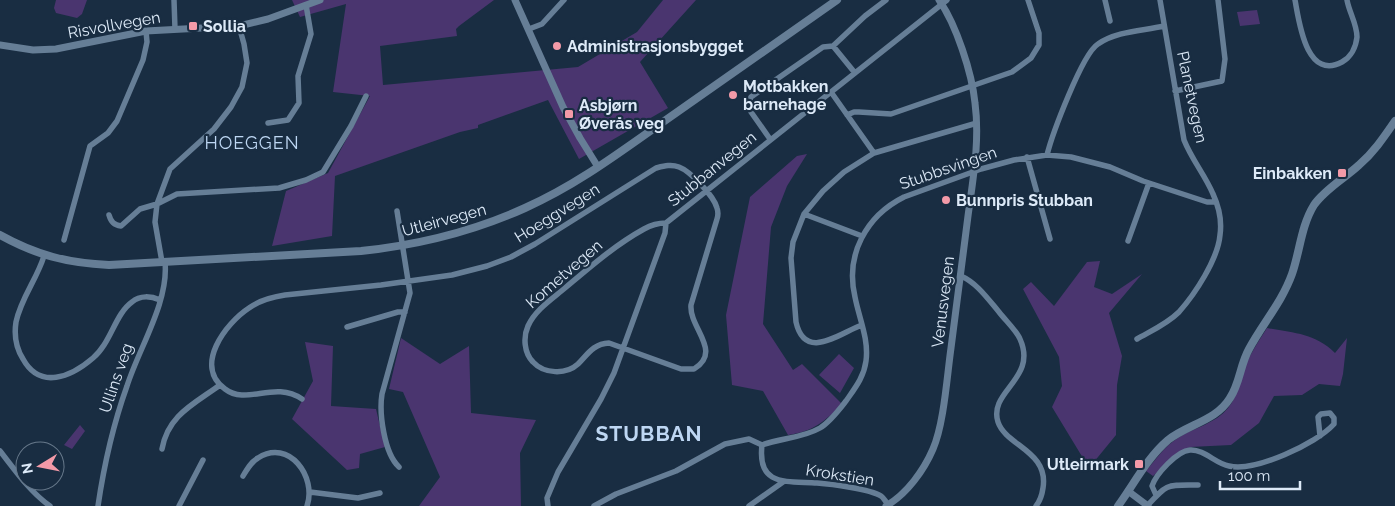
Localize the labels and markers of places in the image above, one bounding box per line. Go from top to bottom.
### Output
place label: Sollia [203,17,246,36]
marker: Sollia [187,20,199,32]
place label: Administrasjonsbygget [567,37,744,56]
marker: Administrasjonsbygget [551,40,563,52]
place label: Motbakken barnehage [743,77,828,114]
marker: Motbakken barnehage [727,89,739,101]
place label: Asbjørn Øverås veg [579,96,664,133]
marker: Asbjørn Øverås veg [563,108,575,120]
place label: Einbakken [1253,164,1332,183]
marker: Einbakken [1336,167,1348,179]
place label: Bunnpris Stubban [956,191,1093,210]
marker: Bunnpris Stubban [940,194,952,206]
place label: Utleirmark [1047,455,1129,474]
marker: Utleirmark [1133,458,1145,470]

